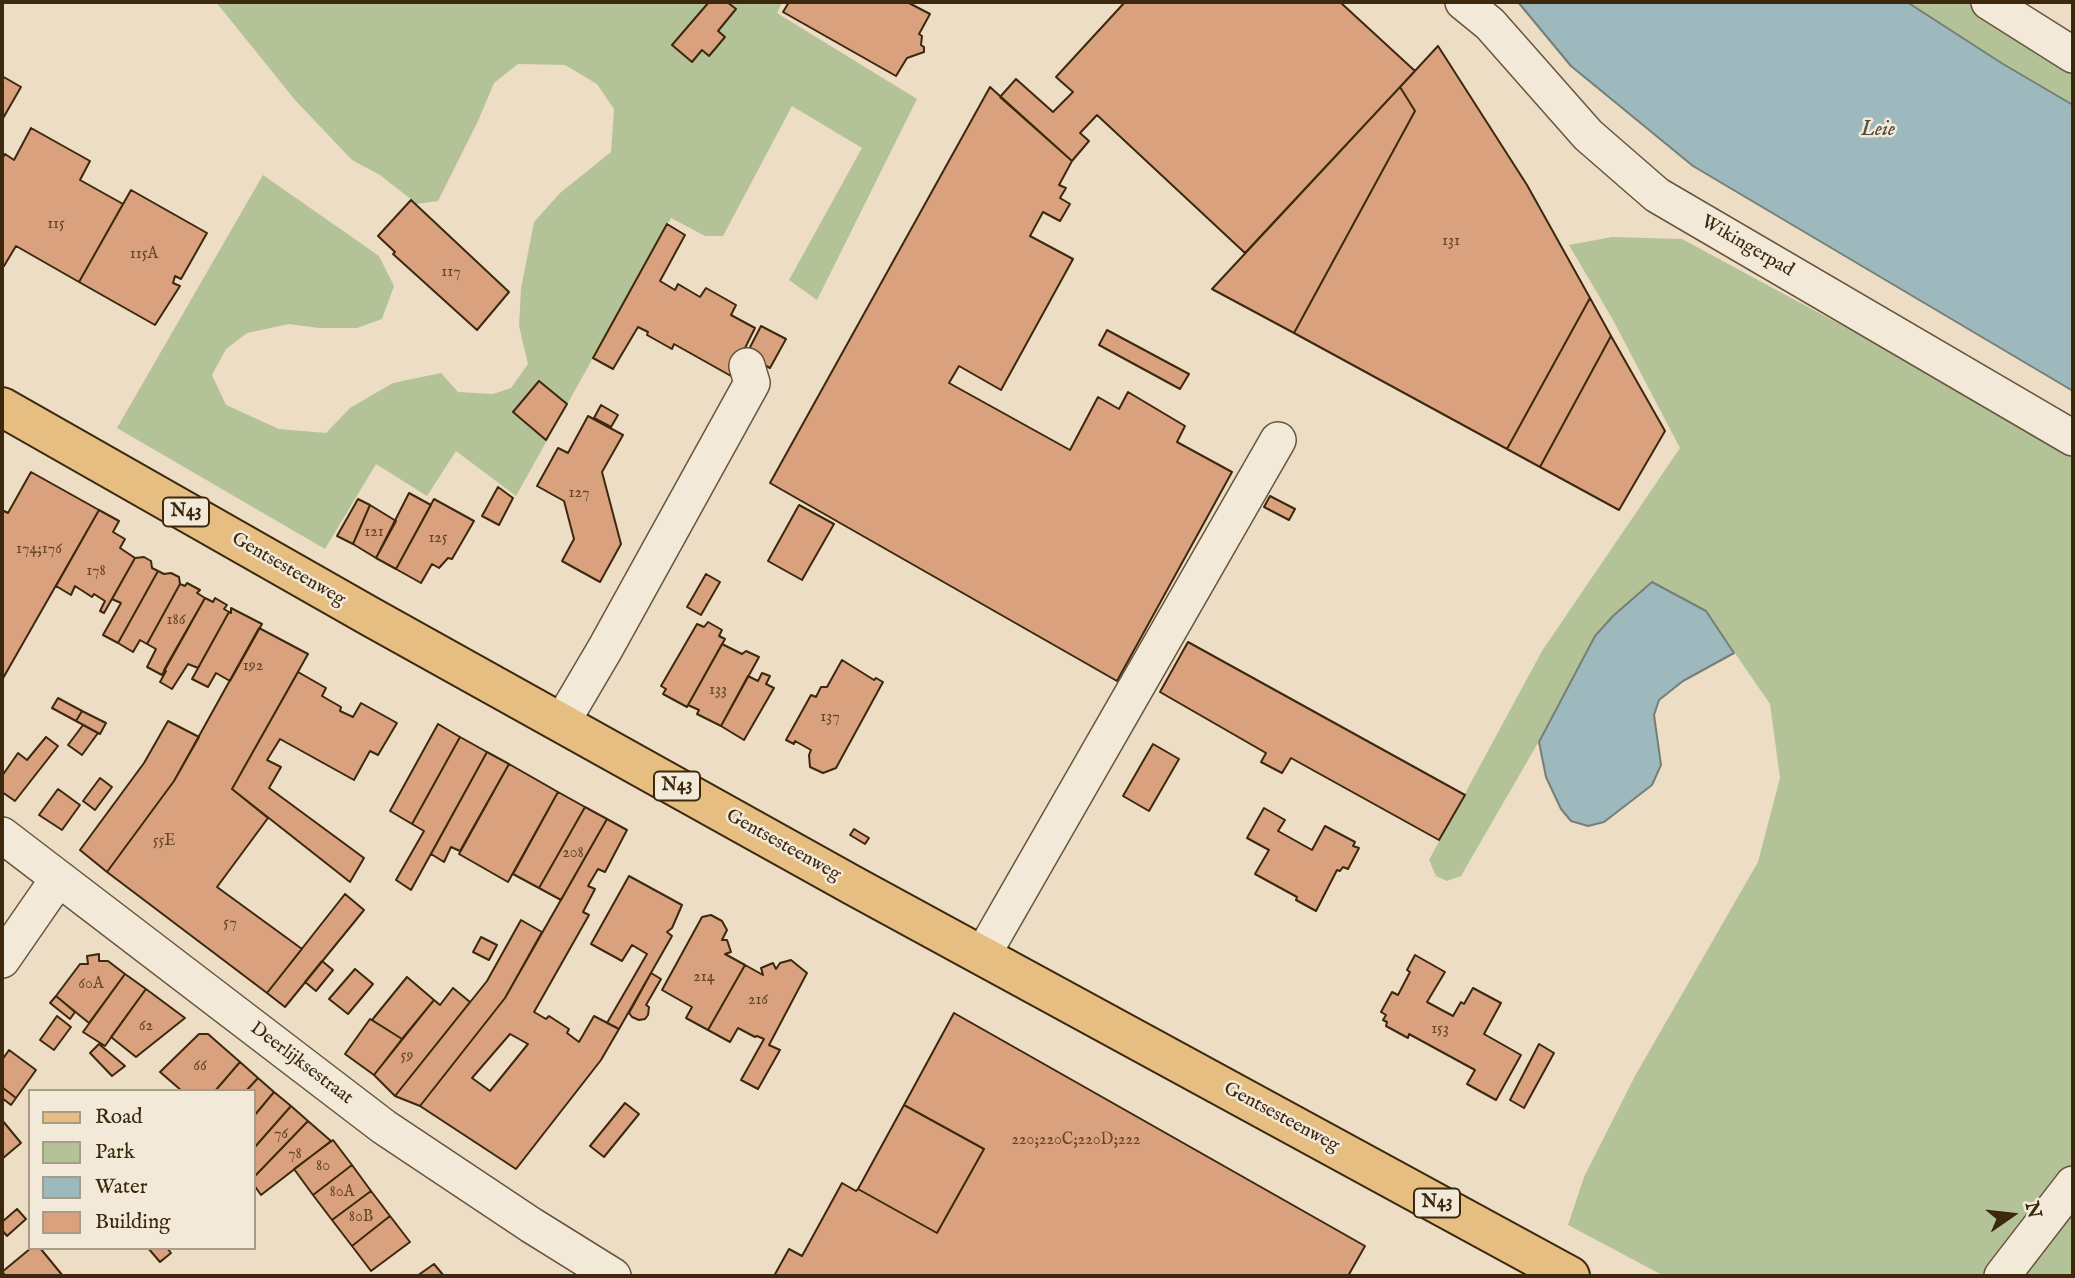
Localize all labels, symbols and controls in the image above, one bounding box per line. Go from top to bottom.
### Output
water label: Leie [1861,118,1895,144]
street label: Wikingerpad [1697,211,1797,283]
house number: 115 [47,215,65,235]
house number: 131 [1442,232,1460,252]
house number: 115A [130,245,158,265]
house number: 117 [441,263,461,283]
house number: 127 [569,484,589,504]
road number: N43 [163,498,209,526]
house number: 121 [364,523,384,543]
street label: Gentsesteenweg [227,528,349,612]
house number: 125 [428,529,448,549]
house number: 174;176 [16,540,62,560]
house number: 178 [86,562,106,582]
house number: 186 [167,611,185,631]
house number: 192 [243,657,263,677]
house number: 133 [709,681,727,701]
house number: 137 [820,708,840,728]
road number: N43 [654,772,700,800]
street label: Gentsesteenweg [722,805,844,887]
house number: 55E [153,832,175,852]
house number: 208 [562,844,584,864]
house number: 57 [223,914,237,934]
house number: 214 [693,968,715,988]
house number: 60A [78,975,104,995]
house number: 216 [748,991,768,1011]
house number: 62 [139,1017,153,1037]
street label: Deerlijksestraat [245,1018,357,1110]
house number: 153 [1431,1020,1449,1040]
house number: 59 [401,1047,413,1067]
house number: 66 [193,1057,207,1077]
street label: Gentsesteenweg [1219,1078,1343,1158]
legend [28,1089,256,1250]
text: Road [95,1104,142,1131]
house number: 76 [274,1125,288,1145]
house number: 220;220C;220D;222 [1012,1131,1140,1151]
text: Park [95,1139,135,1166]
house number: 78 [288,1145,302,1165]
house number: 80 [316,1157,330,1177]
text: Water [95,1174,147,1201]
north arrow [1977,1180,2047,1250]
house number: 80A [330,1183,354,1203]
road number: N43 [1414,1188,1460,1218]
text: N [2019,1199,2046,1221]
house number: 80B [349,1208,373,1228]
text: Building [95,1209,170,1236]

